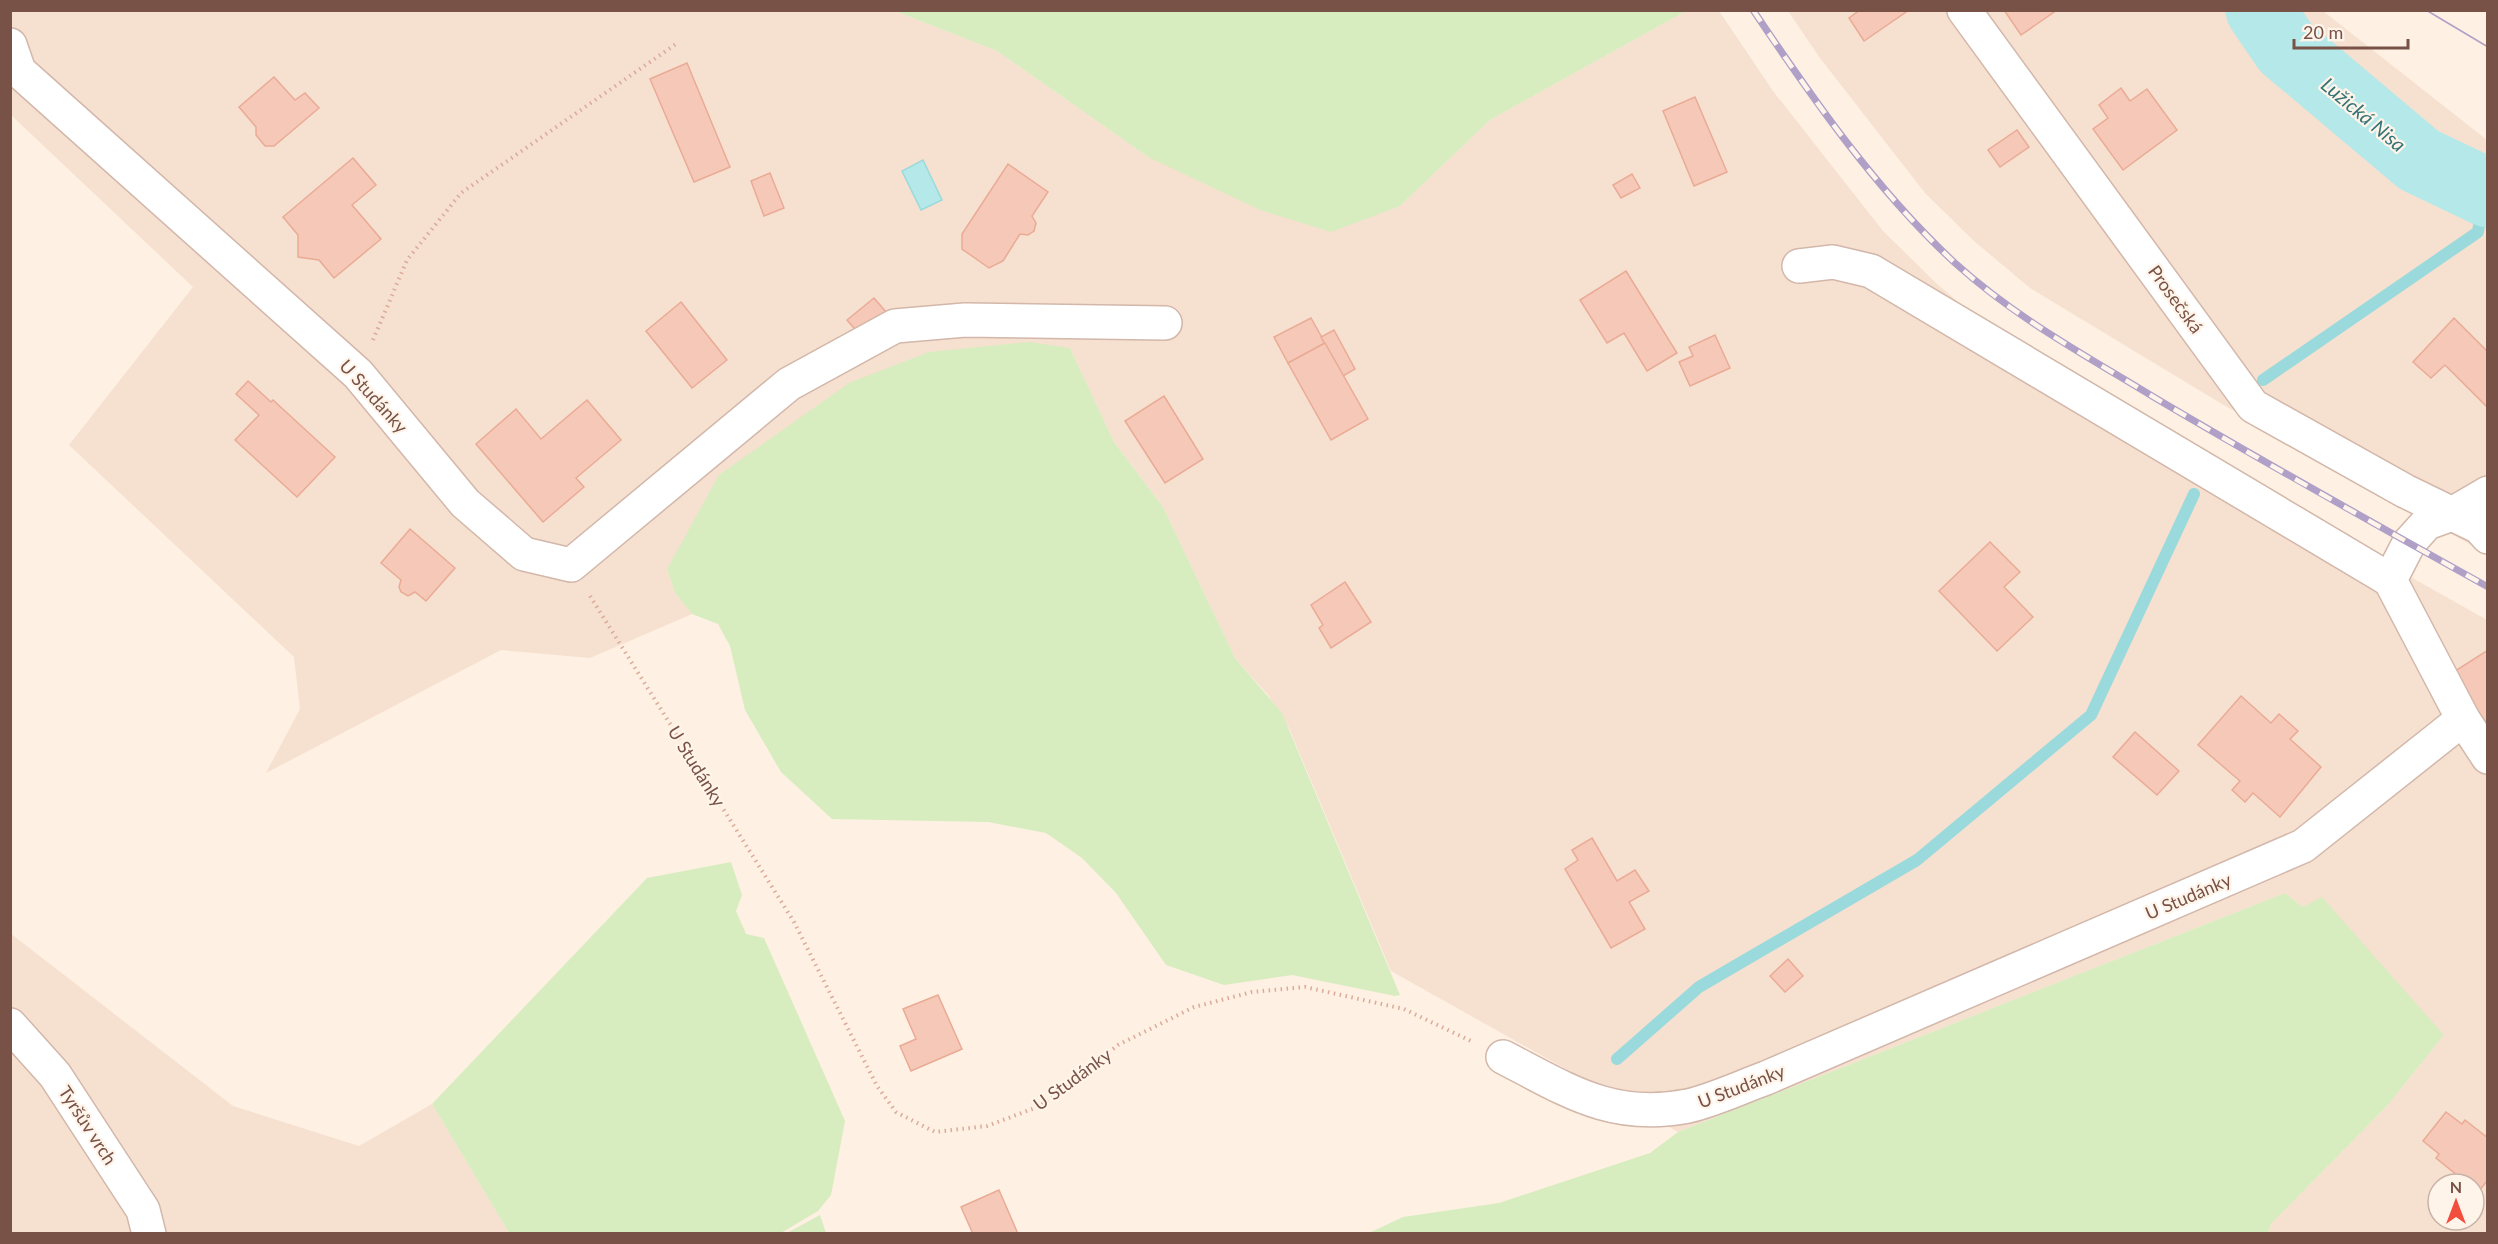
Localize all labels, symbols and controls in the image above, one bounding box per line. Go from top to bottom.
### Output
scale bar [2294,12,2408,50]
text: 20 m [2303,21,2343,43]
water label: Lužická Nisa [2317,72,2411,156]
street label: Prosečská [2144,261,2208,337]
street label: U Studánky [335,355,413,438]
street label: U Studánky [664,721,731,811]
street label: U Studánky [2142,868,2235,924]
street label: U Studánky [1029,1043,1116,1115]
street label: U Studánky [1694,1059,1788,1113]
street label: Tyršův vrch [54,1081,122,1169]
north arrow [2426,1172,2486,1232]
text: N [2450,1177,2462,1196]

